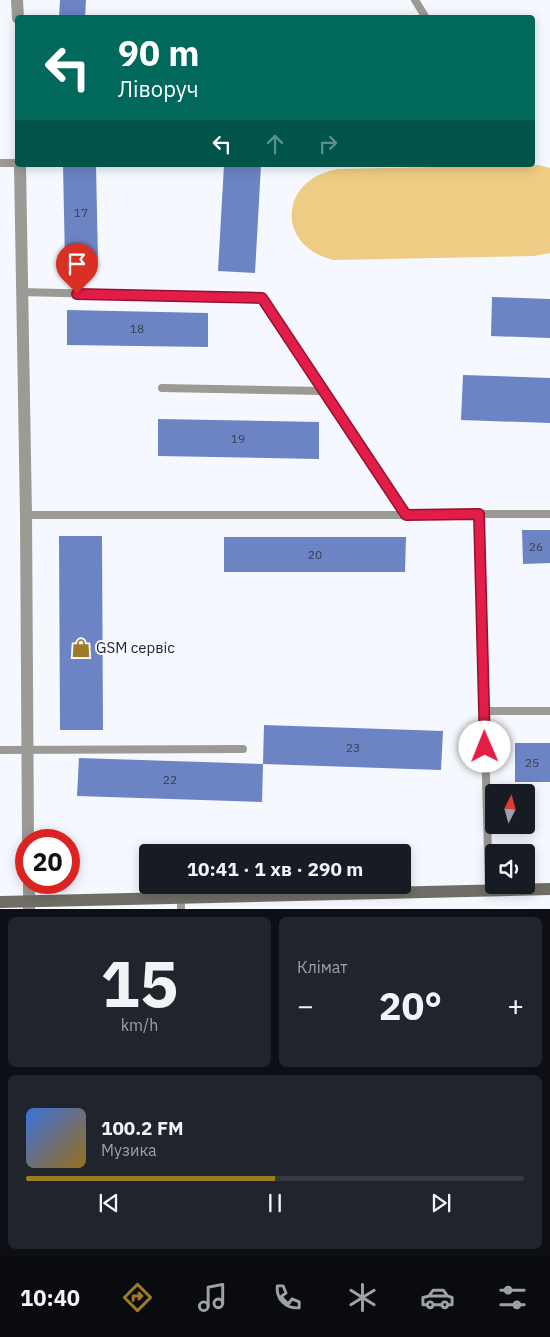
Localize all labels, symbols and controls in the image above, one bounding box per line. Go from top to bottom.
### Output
text: 90 m [118,30,200,76]
icon: left [35,35,100,100]
text: Ліворуч [118,74,199,103]
icon: left [208,130,236,158]
icon: ahead [261,130,289,158]
icon: right [314,130,342,158]
house number: 17 [74,205,88,220]
pin [56,243,98,294]
icon: arrive [63,250,91,278]
house number: 18 [130,321,144,336]
house number: 19 [231,431,245,446]
house number: 26 [529,539,543,554]
house number: 20 [308,547,322,562]
shop icon: GSM сервіс [70,637,92,659]
place label: GSM сервіс [96,638,175,657]
position arrow [458,720,510,772]
house number: 23 [346,740,360,755]
house number: 25 [525,755,539,770]
house number: 22 [163,772,177,787]
north arrow [485,784,535,834]
map controls [485,784,535,894]
speed limit sign: 20 [15,829,80,894]
button: sound [485,844,535,894]
text: 10:41 · 1 хв · 290 m [187,857,363,881]
text: 15 [100,940,179,1025]
text: Клімат [297,957,348,977]
text: 20° [379,981,442,1030]
text: − [297,987,314,1024]
text: + [507,987,524,1024]
text: km/h [121,1015,158,1035]
text: 100.2 FM [101,1116,184,1140]
text: Музика [101,1140,157,1160]
icon: previous [95,1189,123,1217]
icon: pause [261,1189,289,1217]
icon: next [427,1189,455,1217]
icon: directions [120,1280,155,1315]
icon: music [195,1280,230,1315]
icon: phone [270,1280,305,1315]
icon: climate [345,1280,380,1315]
icon: car [420,1280,455,1315]
icon: filters [495,1280,530,1315]
text: 10:40 [20,1283,80,1312]

